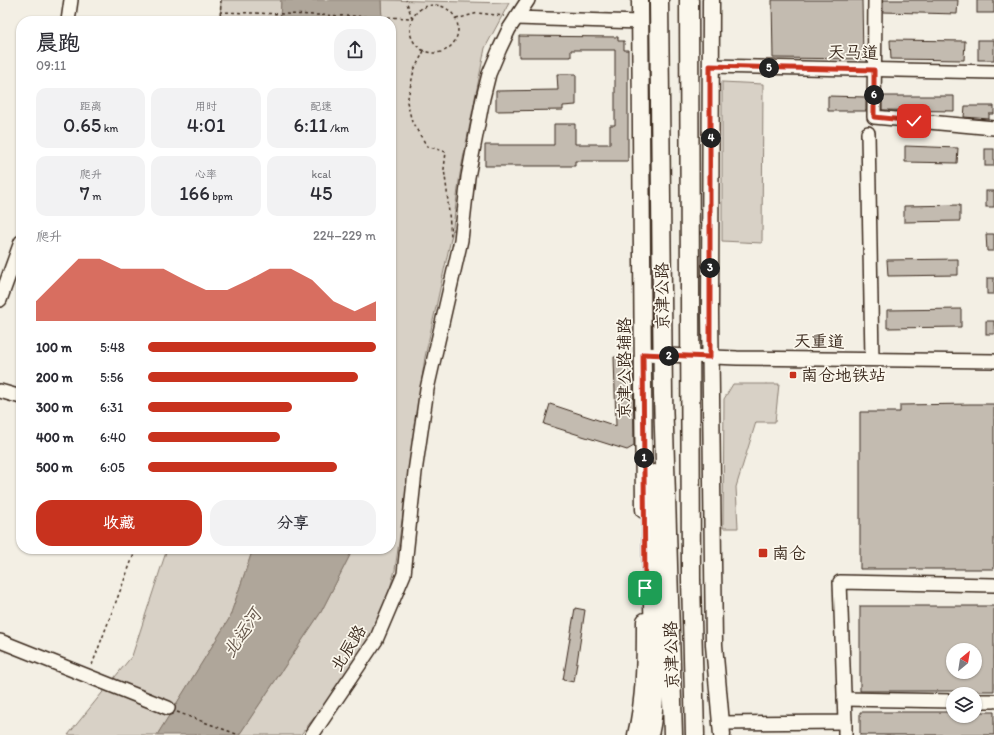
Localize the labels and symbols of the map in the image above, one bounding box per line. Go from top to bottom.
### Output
street label: 天马道 [827,42,879,62]
pin: 5 [759,58,779,78]
pin: 6 [864,85,884,105]
pin [897,104,931,138]
pin: 4 [701,128,721,148]
pin: 3 [700,258,720,278]
street label: 京津公路 [651,262,673,330]
street label: 京津公路辅路 [614,317,634,419]
street label: 天重道 [793,331,845,351]
pin: 2 [659,346,679,366]
place label: 南仓地铁站 [801,365,886,385]
marker: 南仓地铁站 [788,370,798,380]
pin: 1 [634,448,654,468]
place label: 南仓 [772,543,806,563]
marker: 南仓 [757,547,769,559]
pin [628,571,662,605]
water label: 北运河 [218,602,268,662]
street label: 北辰路 [326,621,370,675]
street label: 京津公路 [660,621,682,689]
north arrow [946,643,982,679]

